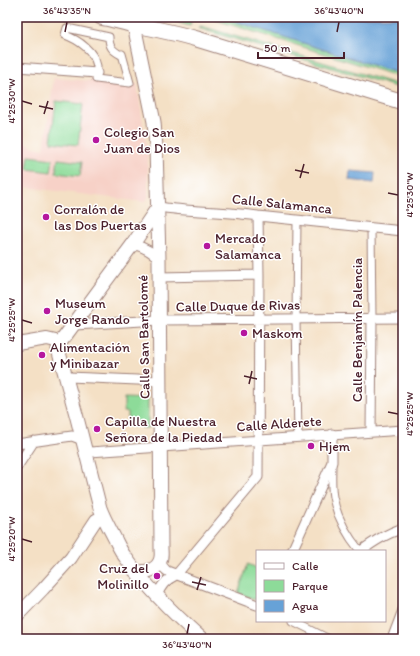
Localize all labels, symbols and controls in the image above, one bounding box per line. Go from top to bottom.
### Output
text: 36°43'35"N [43,4,91,17]
text: 36°43'40"N [314,4,364,17]
scale bar [258,34,344,60]
text: 50 m [264,41,290,55]
text: 4°25'30"W [5,78,18,124]
place label: Colegio San Juan de Dios [104,124,180,157]
marker: Colegio San Juan de Dios [91,135,101,145]
text: 4°25'30"W [403,172,416,218]
street label: Calle Salamanca [231,190,334,218]
place label: Corralón de las Dos Puertas [54,201,147,234]
marker: Corralón de las Dos Puertas [41,212,51,222]
place label: Mercado Salamanca [215,230,282,263]
marker: Mercado Salamanca [202,241,212,251]
street label: Calle Benjamín Palencia [349,258,366,402]
street label: Calle San Bartolomé [134,274,154,399]
place label: Museum Jorge Rando [55,295,130,328]
street label: Calle Duque de Rivas [176,296,300,316]
text: 4°25'25"W [5,298,18,342]
marker: Museum Jorge Rando [42,306,52,316]
place label: Maskom [252,325,303,342]
marker: Maskom [239,328,249,338]
place label: Alimentación y Minibazar [50,339,130,372]
marker: Alimentación y Minibazar [37,350,47,360]
text: 4°25'25"W [403,392,416,436]
place label: Capilla de Nuestra Señora de la Piedad [105,413,223,446]
street label: Calle Alderete [236,413,322,435]
marker: Capilla de Nuestra Señora de la Piedad [92,424,102,434]
place label: Hjem [319,438,351,455]
marker: Hjem [306,441,316,451]
text: 4°25'20"W [5,516,18,561]
legend [256,550,386,622]
text: Calle [292,559,319,573]
place label: Cruz del Molinillo [97,560,149,593]
marker: Cruz del Molinillo [152,571,162,581]
text: Parque [292,579,328,593]
text: Agua [292,599,318,613]
text: 36°43'40"N [162,638,212,651]

